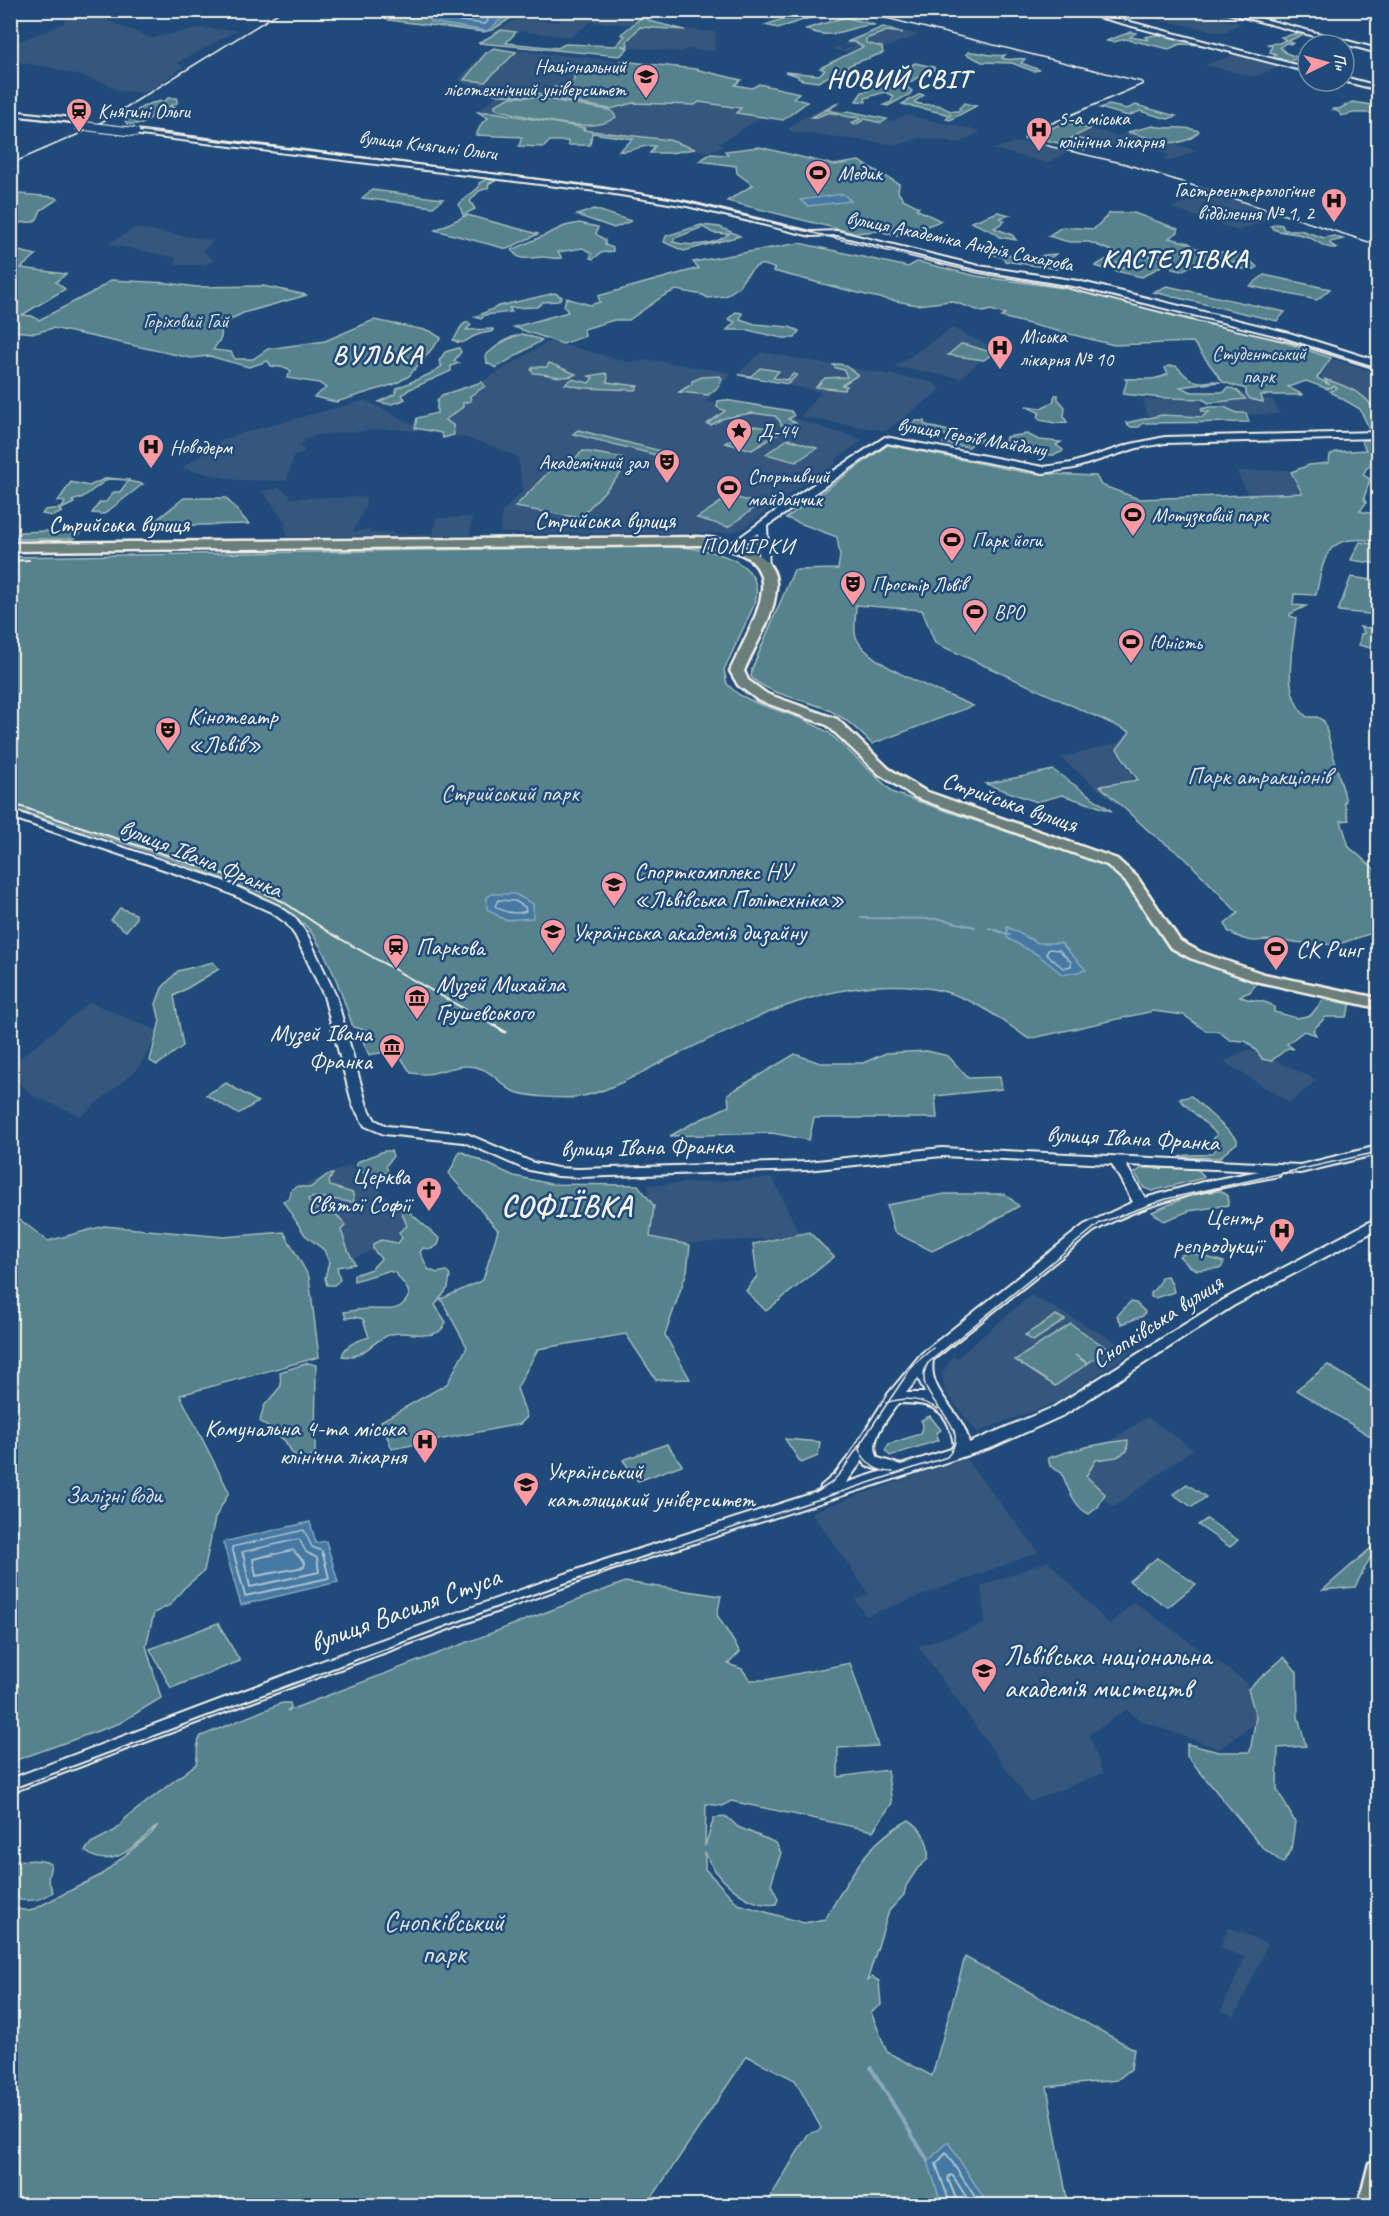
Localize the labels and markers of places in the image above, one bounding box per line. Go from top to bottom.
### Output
place label: Національний лісотехнічний університет [444,54,628,102]
school or university icon: Національний лісотехнічний університет [631,62,661,100]
station icon: Княгині Ольги [64,96,94,134]
place label: Княгині Ольги [98,99,191,124]
place label: 5-а міська клінічна лікарня [1058,106,1165,154]
hospital icon: 5-а міська клінічна лікарня [1024,115,1054,153]
sports icon: Медик [803,158,833,196]
place label: Медик [838,161,883,186]
place label: Гастроентерологічне відділення № 1, 2 [1174,178,1316,226]
hospital icon: Гастроентерологічне відділення № 1, 2 [1319,186,1349,224]
place label: Міська лікарня № 10 [1020,324,1115,372]
hospital icon: Міська лікарня № 10 [985,333,1015,371]
place icon: Д-44 [724,416,754,454]
place label: Д-44 [758,419,799,444]
hospital icon: Новодерм [136,432,166,470]
place label: Новодерм [170,435,234,460]
theatre icon: Академічний зал [652,447,682,485]
place label: Академічний зал [539,450,650,476]
place label: Спортивний майданчик [748,464,831,512]
sports icon: Спортивний майданчик [714,473,744,511]
sports icon: Мотузковий парк [1118,500,1148,538]
place label: Мотузковий парк [1152,503,1270,528]
sports icon: Парк йоги [937,525,967,563]
place label: Парк йоги [972,528,1044,553]
theatre icon: Простір Львів [838,569,868,607]
place label: Простір Львів [872,572,971,597]
sports icon: ВРО [960,597,990,635]
place label: ВРО [994,600,1026,625]
sports icon: Юність [1116,627,1146,665]
place label: Юність [1150,630,1204,655]
place label: Кінотеатр «Львів» [188,701,279,759]
theatre icon: Кінотеатр «Львів» [153,715,183,753]
place label: Спорткомплекс НУ «Львівська Політехніка» [634,856,845,914]
school or university icon: Спорткомплекс НУ «Львівська Політехніка» [599,870,629,908]
school or university icon: Українська академія дизайну [538,917,568,955]
place label: Українська академія дизайну [572,917,808,947]
station icon: Паркова [381,932,411,970]
place label: Паркова [416,932,487,962]
sports icon: СК Ринг [1261,934,1291,972]
place label: СК Ринг [1296,934,1365,964]
place label: Музей Михайла Грушевського [436,969,567,1027]
museum icon: Музей Михайла Грушевського [402,983,432,1021]
place label: Музей Івана Франка [270,1018,373,1076]
museum icon: Музей Івана Франка [377,1032,407,1070]
place label: Церква Святої Софії [308,1161,415,1219]
church icon: Церква Святої Софії [414,1175,444,1213]
place label: Центр репродукції [1174,1202,1266,1260]
hospital icon: Центр репродукції [1267,1216,1297,1254]
place label: Комунальна 4-та міська клінічна лікарня [205,1413,408,1471]
hospital icon: Комунальна 4-та міська клінічна лікарня [410,1427,440,1465]
place label: Український католицький університет [546,1456,756,1514]
school or university icon: Український католицький університет [511,1470,541,1508]
place label: Львівська національна академія мистецтв [1004,1638,1214,1705]
school or university icon: Львівська національна академія мистецтв [969,1656,999,1694]

